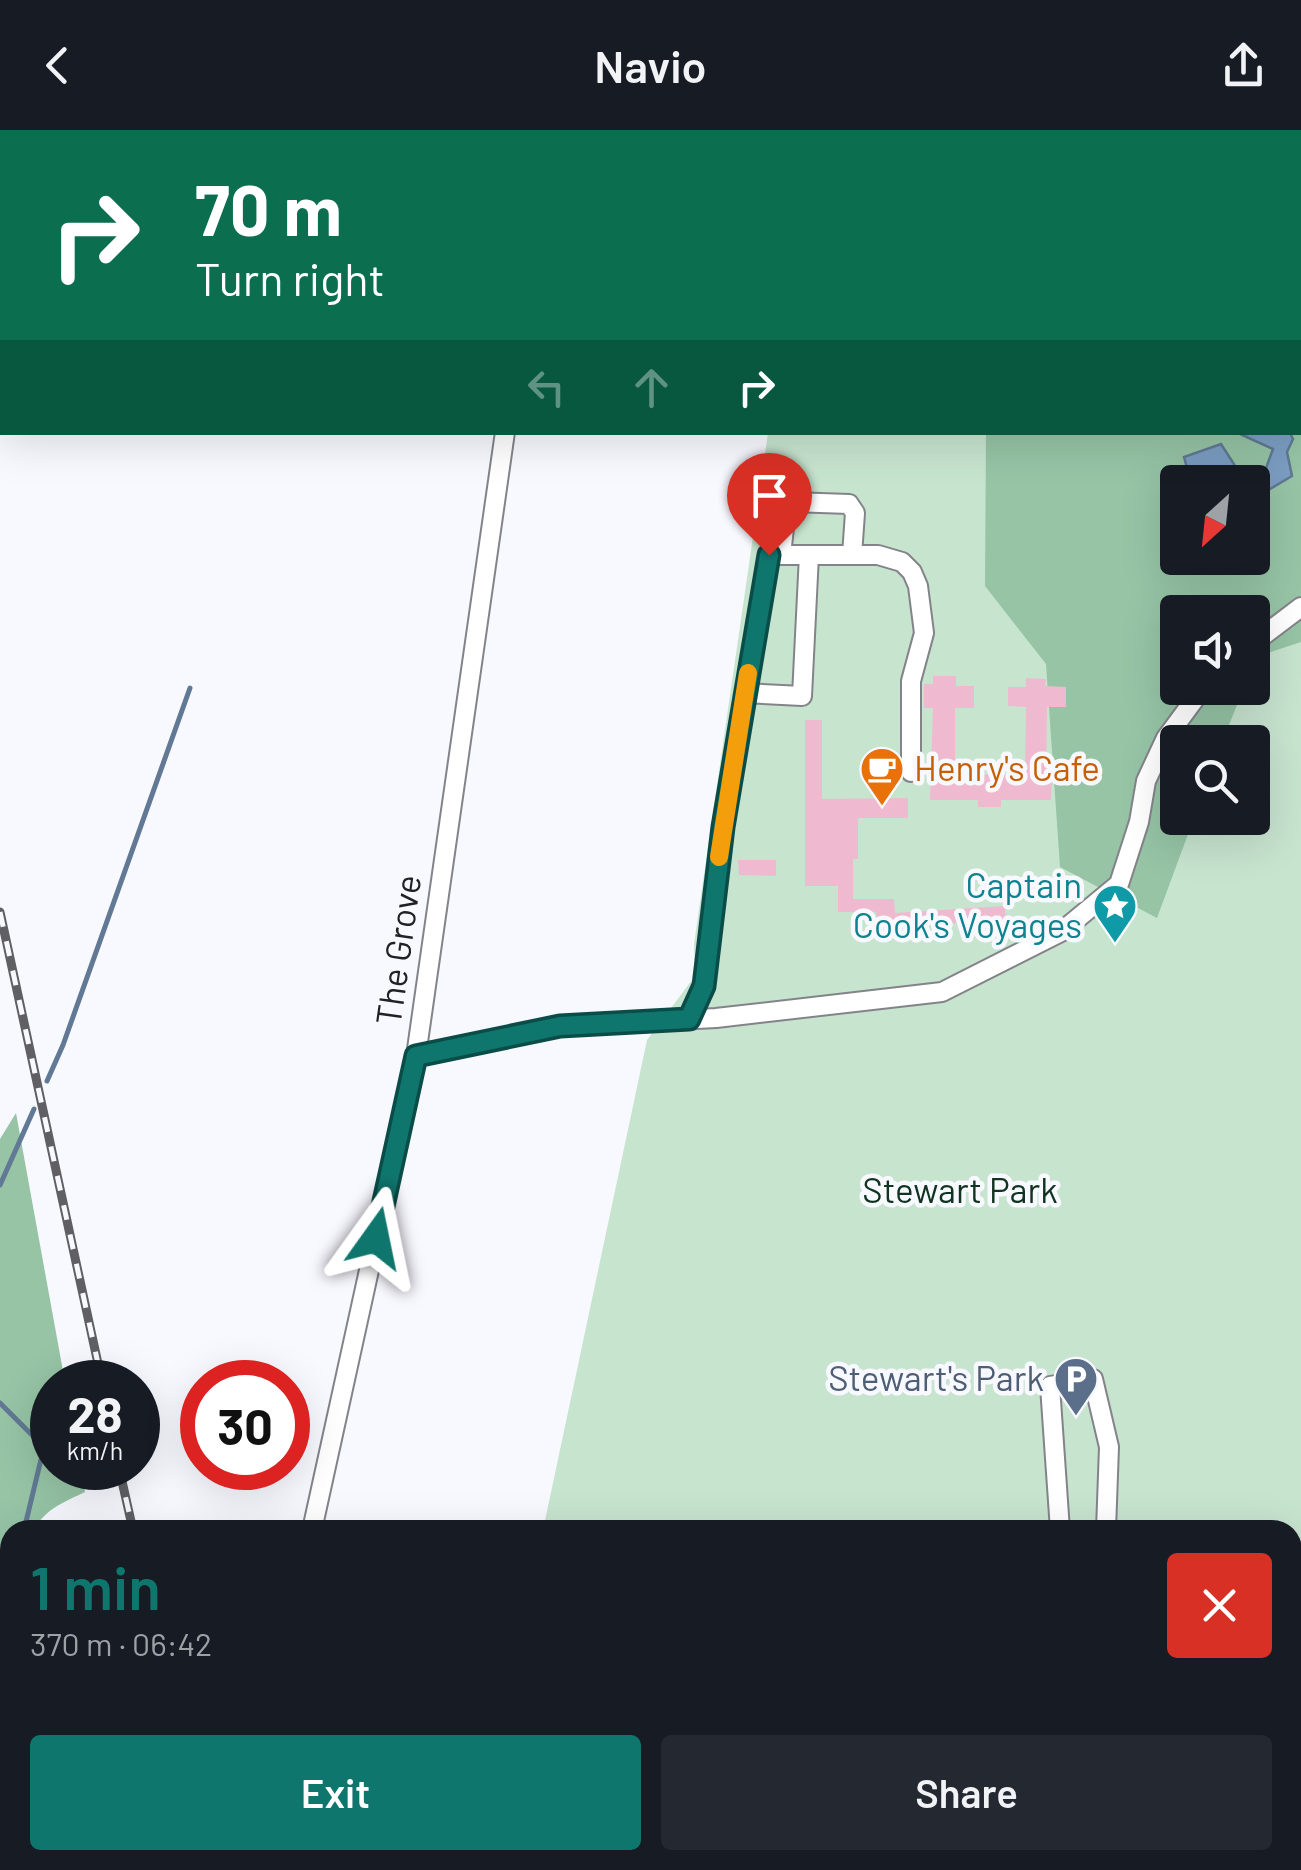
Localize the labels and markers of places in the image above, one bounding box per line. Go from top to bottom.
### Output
pin [727,453,812,556]
cafe icon: Henry's Cafe [859,746,905,807]
place label: Henry's Cafe [914,746,1100,788]
place label: Captain Cook's Voyages [853,863,1082,945]
place icon: Captain Cook's Voyages [1092,883,1138,944]
place label: Stewart's Park [828,1356,1044,1398]
parking icon: Stewart's Park [1053,1356,1099,1417]

